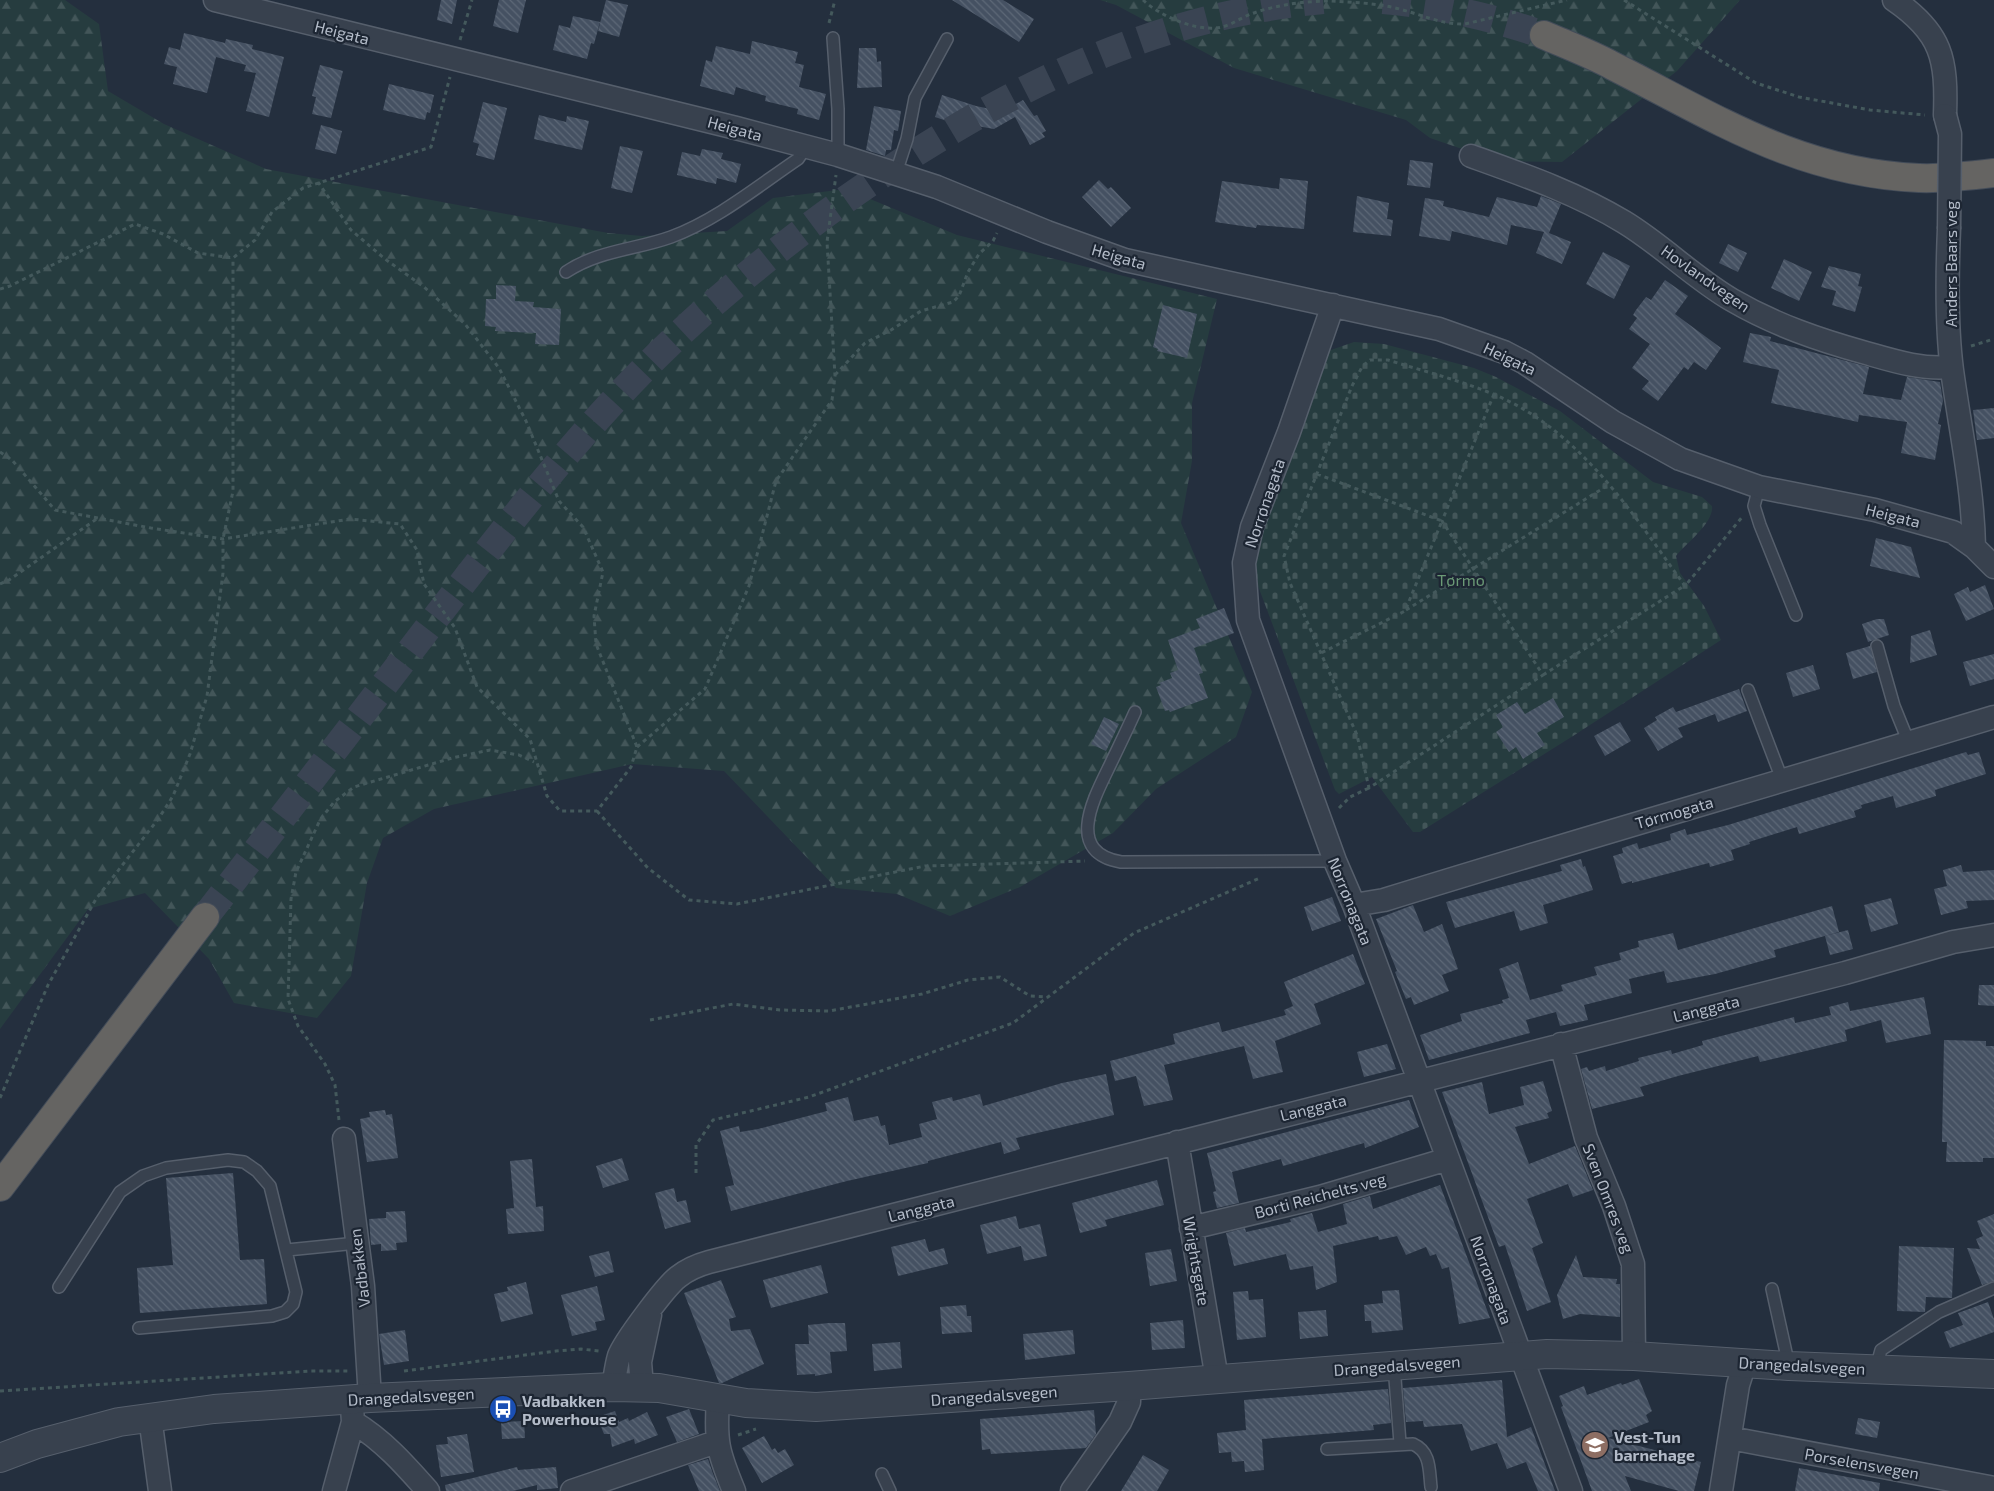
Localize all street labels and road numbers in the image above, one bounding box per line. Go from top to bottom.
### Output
street label: Heigata [313,16,371,48]
street label: Heigata [706,112,764,144]
street label: Anders Baars veg [1941,201,1960,327]
street label: Heigata [1090,239,1148,273]
street label: Hovlandvegen [1658,240,1754,316]
street label: Heigata [1481,338,1539,378]
street label: Norrønagata [1240,456,1288,550]
street label: Heigata [1864,499,1922,531]
street label: Tørmogata [1633,792,1715,832]
street label: Norrønagata [1325,854,1377,948]
street label: Langgata [1671,991,1741,1025]
street label: Langgata [1278,1090,1348,1124]
street label: Sven Omres veg [1579,1141,1639,1255]
street label: Borti Reichelts veg [1252,1168,1388,1222]
street label: Langgata [886,1191,956,1225]
street label: Wrightsgate [1180,1215,1214,1307]
street label: Vadbakken [345,1228,373,1308]
street label: Norrønagata [1467,1233,1517,1327]
street label: Drangedalsvegen [1333,1351,1461,1379]
street label: Drangedalsvegen [1738,1352,1866,1378]
street label: Drangedalsvegen [930,1381,1058,1409]
street label: Drangedalsvegen [347,1383,475,1409]
street label: Porselensvegen [1803,1444,1921,1482]

